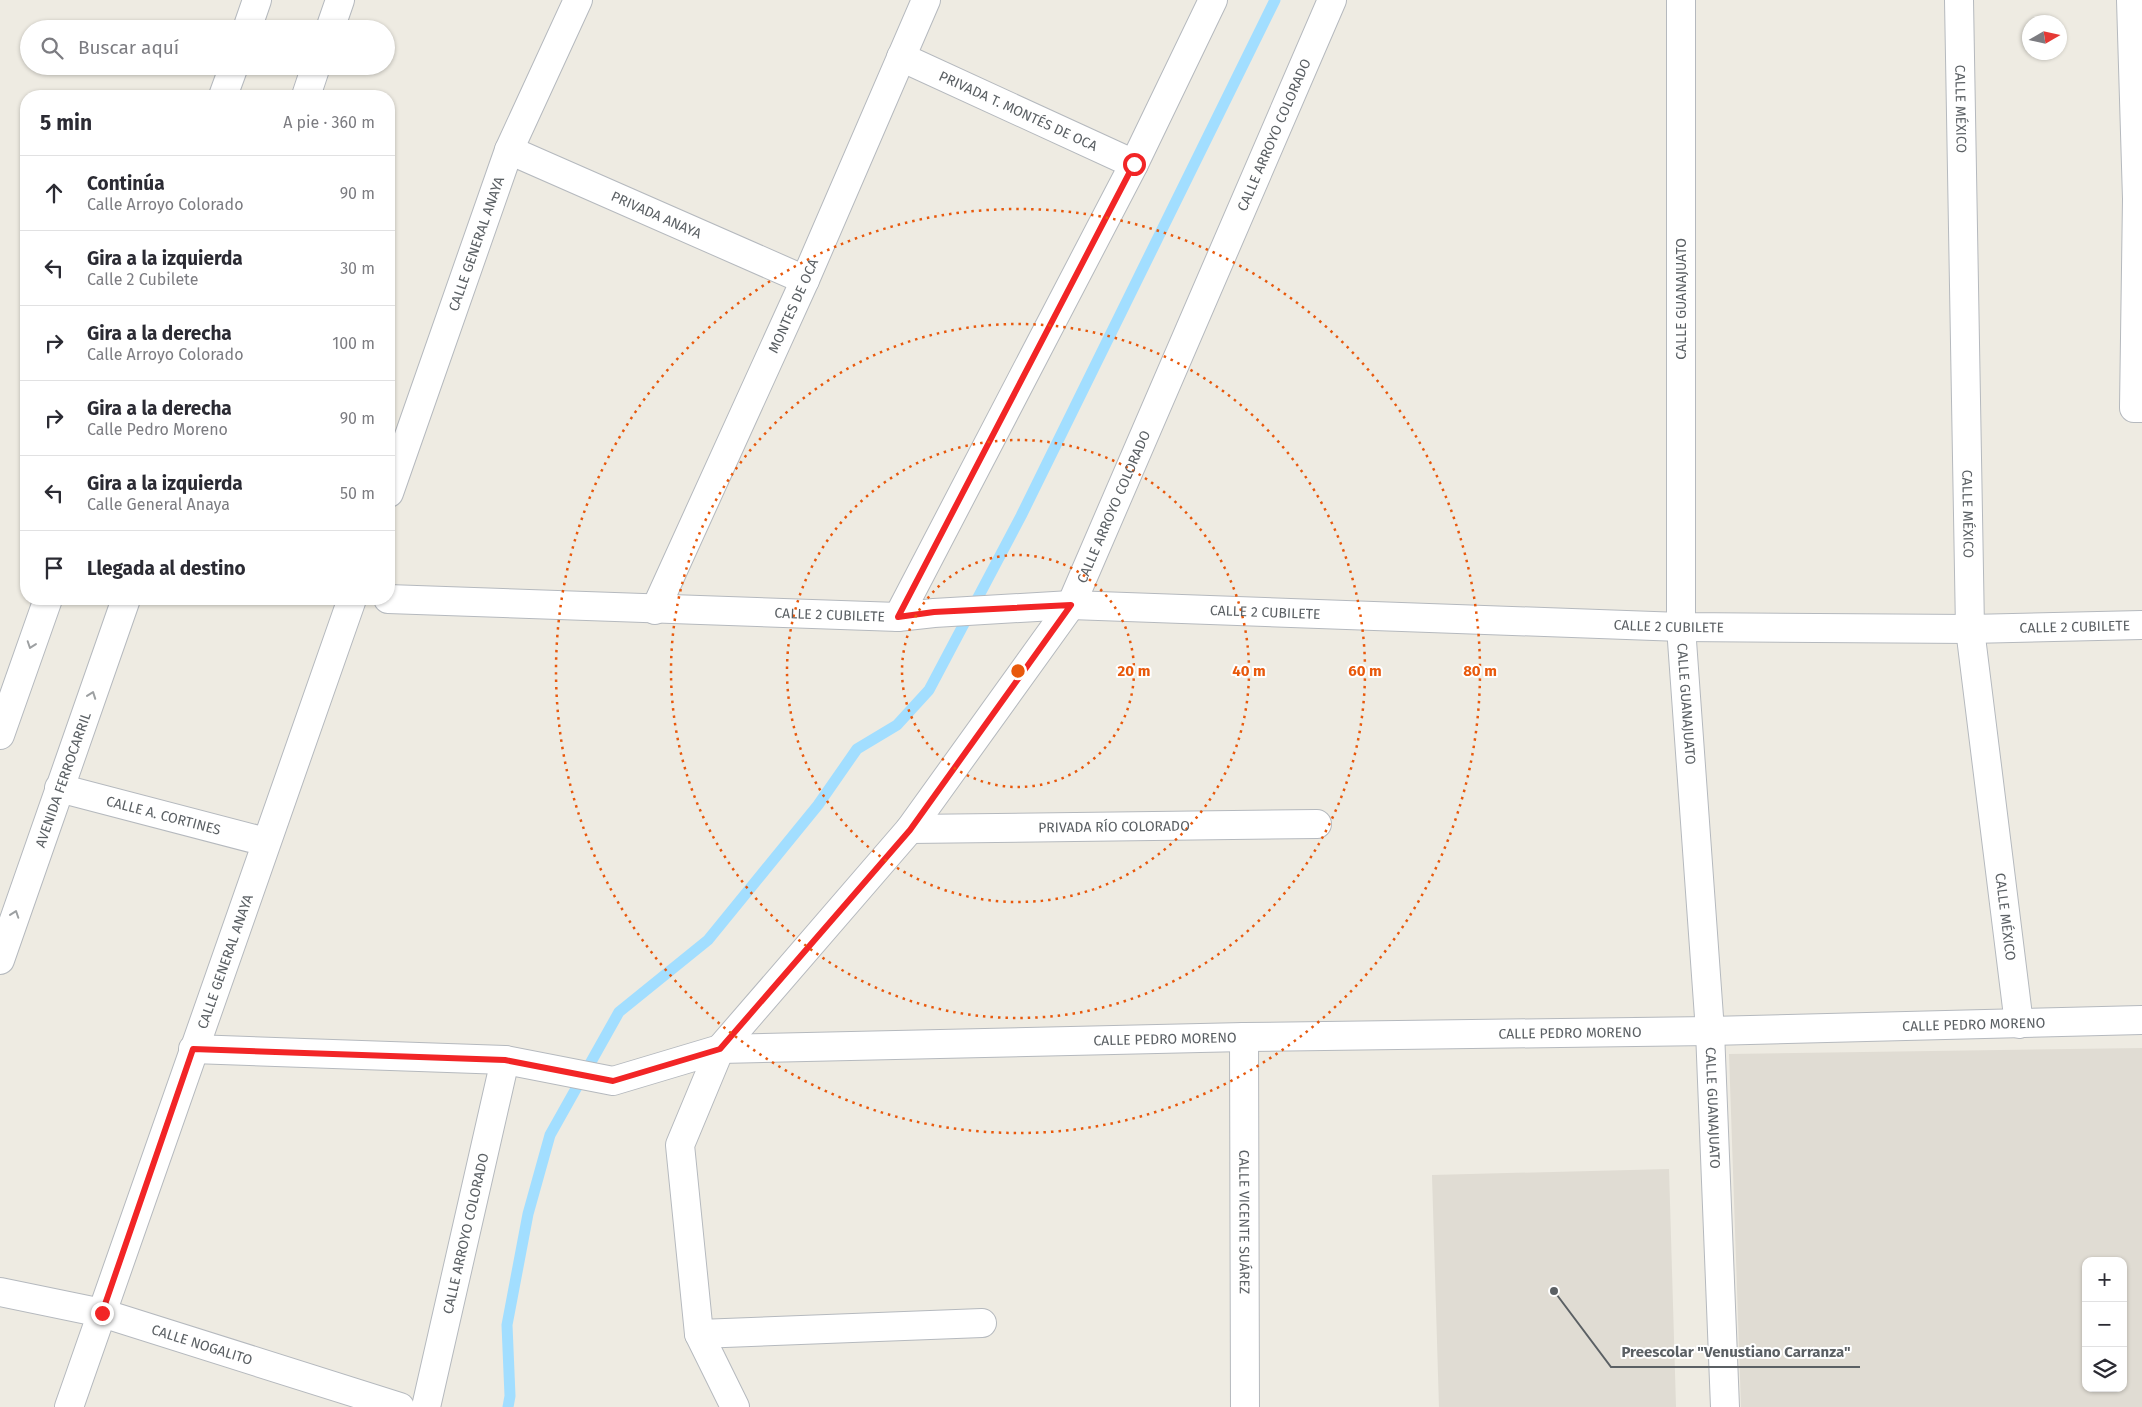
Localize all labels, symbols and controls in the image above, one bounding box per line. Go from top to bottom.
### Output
north arrow [2022,15,2067,60]
search box [20,20,395,75]
icon: search [38,34,66,62]
text: Buscar aquí [78,36,179,59]
street label: CALLE ARROYO COLORADO [1234,56,1315,214]
street label: CALLE MÉXICO [1951,65,1970,153]
street label: PRIVADA T. MONTÉS DE OCA [936,68,1100,155]
text: 5 min [40,110,92,136]
text: A pie · 360 m [283,113,375,132]
route start [1123,153,1146,176]
text: Continúa [87,172,165,195]
street label: CALLE GENERAL ANAYA [445,174,508,314]
icon: ahead [40,179,68,207]
text: 90 m [340,184,375,203]
street label: PRIVADA ANAYA [608,188,704,242]
text: Calle Arroyo Colorado [87,195,243,214]
street label: CALLE GUANAJUATO [1673,238,1690,360]
text: Gira a la izquierda [87,247,243,270]
icon: left [40,254,68,282]
street label: MONTES DE OCA [765,256,822,356]
text: 30 m [340,259,375,278]
text: Calle 2 Cubilete [87,270,198,289]
text: Gira a la derecha [87,322,232,345]
icon: right [40,329,68,357]
text: 100 m [332,334,375,353]
text: Calle Arroyo Colorado [87,345,243,364]
text: Gira a la derecha [87,397,232,420]
icon: right [40,404,68,432]
text: 90 m [340,409,375,428]
text: Calle Pedro Moreno [87,420,228,439]
street label: CALLE ARROYO COLORADO [1074,428,1154,586]
street label: CALLE MÉXICO [1958,470,1977,558]
text: Gira a la izquierda [87,472,243,495]
icon: left [40,479,68,507]
text: 50 m [340,484,375,503]
text: Calle General Anaya [87,495,230,514]
icon: arrive [40,554,68,582]
text: Llegada al destino [87,557,246,580]
street label: CALLE 2 CUBILETE [1210,602,1321,623]
street label: CALLE 2 CUBILETE [774,605,885,626]
street label: CALLE 2 CUBILETE [1613,617,1724,636]
street label: CALLE 2 CUBILETE [2019,617,2130,637]
one-way arrow [27,640,37,649]
street label: CALLE GUANAJUATO [1673,642,1699,765]
centre of rings [1009,662,1027,680]
text: 20 m [1118,662,1150,680]
text: 40 m [1232,662,1266,680]
text: 60 m [1348,662,1382,680]
text: 80 m [1463,662,1497,680]
one-way arrow [86,691,96,700]
street label: AVENIDA FERROCARRIL [32,710,95,850]
street label: CALLE A. CORTINES [104,793,223,839]
street label: PRIVADA RÍO COLORADO [1038,818,1190,836]
street label: CALLE MÉXICO [1991,872,2019,962]
street label: CALLE GENERAL ANAYA [194,892,257,1031]
one-way arrow [9,910,19,919]
street label: CALLE PEDRO MORENO [1902,1014,2046,1035]
street label: CALLE PEDRO MORENO [1498,1024,1642,1043]
street label: CALLE PEDRO MORENO [1093,1029,1237,1049]
street label: CALLE GUANAJUATO [1702,1047,1723,1169]
street label: CALLE VICENTE SUÁREZ [1235,1150,1254,1294]
street label: CALLE ARROYO COLORADO [439,1151,493,1316]
map controls [2082,1257,2127,1392]
button: + [2082,1257,2127,1302]
route end [91,1302,114,1325]
button: − [2082,1302,2127,1347]
street label: CALLE NOGALITO [149,1321,254,1369]
callout: Preescolar "Venustiano Carranza" [1611,1337,1860,1367]
text: Preescolar "Venustiano Carranza" [1621,1343,1851,1361]
button: layers [2082,1347,2127,1392]

